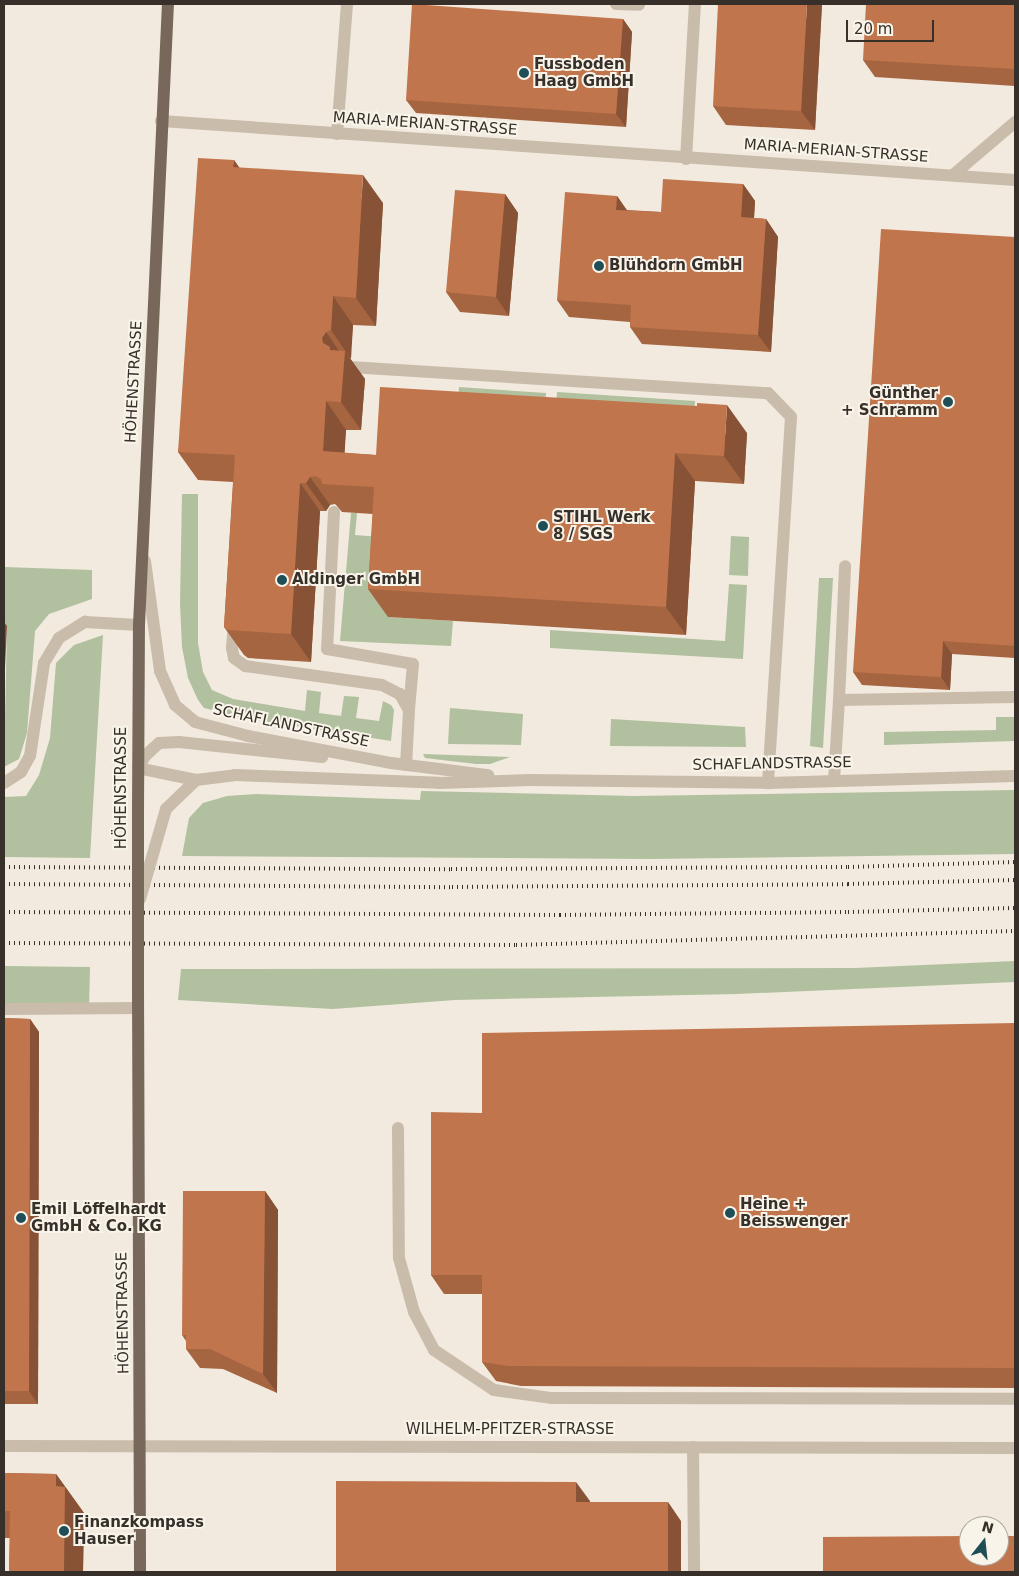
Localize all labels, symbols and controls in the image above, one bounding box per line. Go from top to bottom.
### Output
scale bar [849,10,936,42]
text: 20 m [854,20,892,38]
place label: Fussboden Haag GmbH [534,55,634,90]
marker: Fussboden Haag GmbH [518,67,530,79]
street label: MARIA-MERIAN-STRASSE [332,109,518,139]
street label: MARIA-MERIAN-STRASSE [743,136,929,166]
place label: Blühdorn GmbH [609,257,743,275]
marker: Blühdorn GmbH [593,260,605,272]
street label: HÖHENSTRASSE [122,320,146,444]
place label: Günther + Schramm [841,384,938,419]
marker: Günther + Schramm [942,396,954,408]
place label: STIHL Werk 8 / SGS [553,508,651,543]
marker: STIHL Werk 8 / SGS [537,520,549,532]
place label: Aldinger GmbH [292,571,420,589]
marker: Aldinger GmbH [276,574,288,586]
street label: SCHAFLANDSTRASSE [211,701,371,751]
street label: HÖHENSTRASSE [113,727,131,849]
street label: SCHAFLANDSTRASSE [692,754,852,774]
place label: Heine + Beisswenger [740,1195,848,1230]
place label: Emil Löffelhardt GmbH & Co. KG [31,1200,166,1235]
marker: Heine + Beisswenger [724,1207,736,1219]
marker: Emil Löffelhardt GmbH & Co. KG [15,1212,27,1224]
street label: HÖHENSTRASSE [113,1252,133,1374]
street label: WILHELM-PFITZER-STRASSE [406,1421,614,1439]
place label: Finanzkompass Hauser [74,1513,204,1548]
north arrow [959,1516,1009,1566]
text: N [980,1518,996,1537]
marker: Finanzkompass Hauser [58,1525,70,1537]

